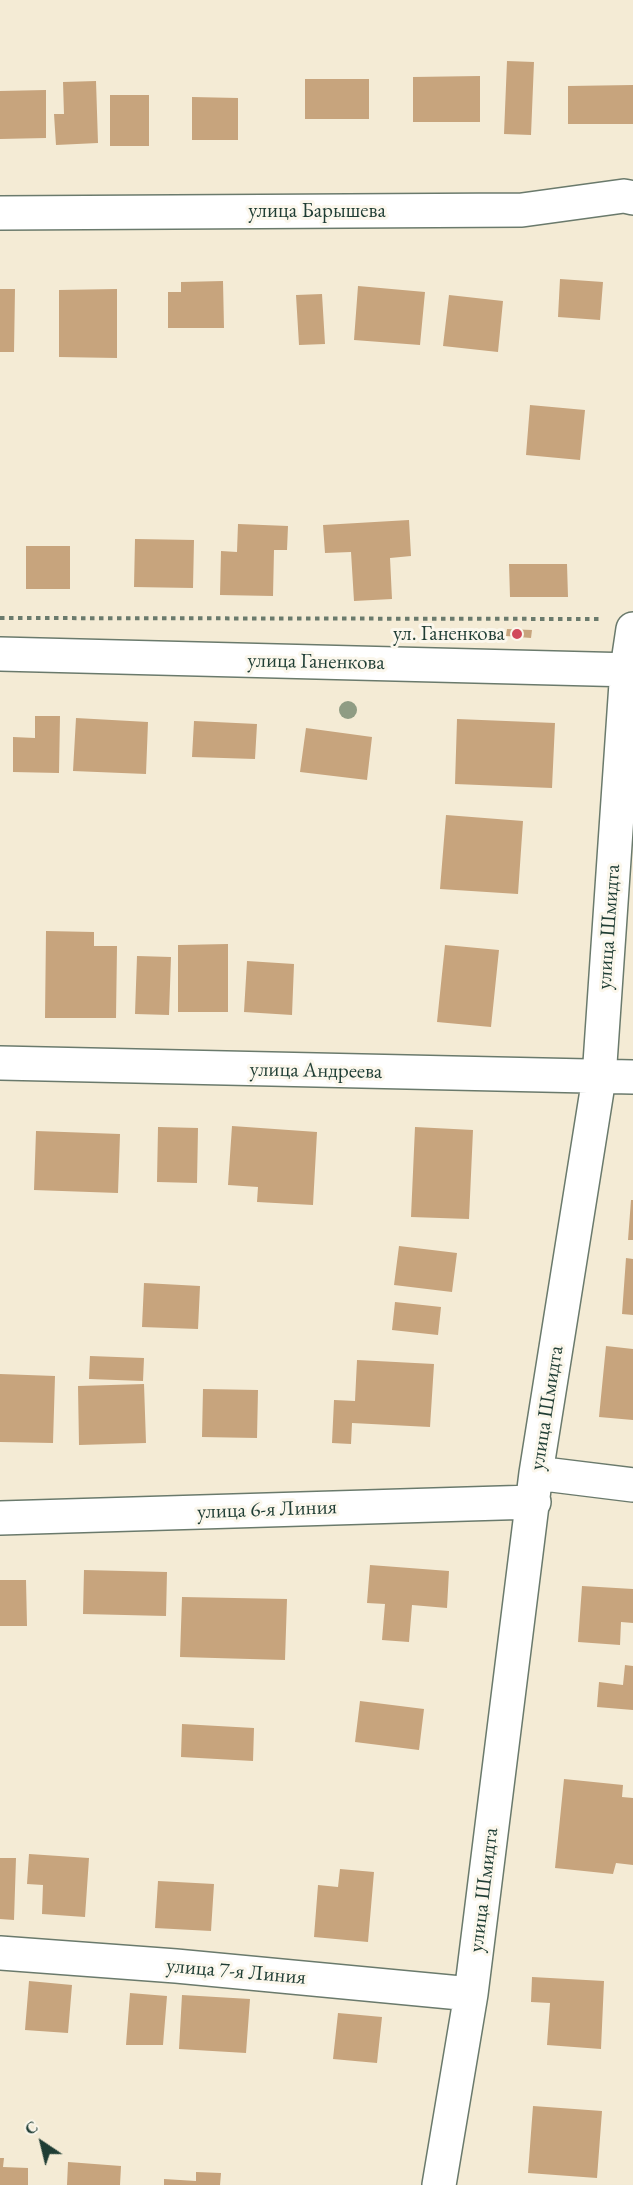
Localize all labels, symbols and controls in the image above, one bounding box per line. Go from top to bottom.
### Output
street label: улица Барышева [248,198,386,224]
place label: ул. Ганенкова [393,621,505,647]
marker: ул. Ганенкова [510,627,524,641]
street label: улица Ганенкова [247,648,385,676]
street label: улица Шмидта [592,863,626,991]
street label: улица Андреева [249,1057,383,1085]
street label: улица Шмидта [525,1344,569,1472]
street label: улица 6-я Линия [197,1495,337,1525]
street label: улица Шмидта [464,1826,504,1954]
street label: улица 7-я Линия [165,1953,307,1991]
north arrow [12,2113,72,2173]
text: С [21,2116,42,2140]

